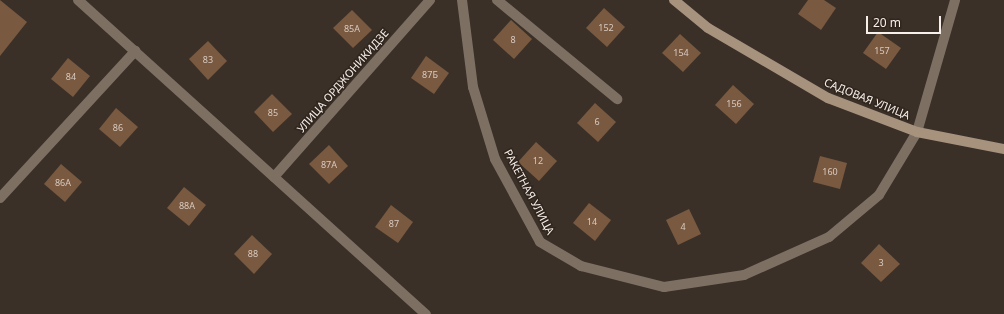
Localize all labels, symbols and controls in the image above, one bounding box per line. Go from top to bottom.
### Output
scale bar [868,8,943,34]
text: 20 m [873,14,901,31]
house number: 152 [598,23,614,33]
house number: 85А [344,24,360,34]
street label: УЛИЦА ОРДЖОНИКИДЗЕ [295,27,391,135]
house number: 8 [510,35,516,45]
house number: 157 [874,46,890,56]
house number: 154 [673,48,689,58]
house number: 83 [203,55,213,65]
house number: 87Б [422,70,438,80]
house number: 84 [66,72,76,82]
street label: САДОВАЯ УЛИЦА [822,76,912,122]
house number: 156 [726,99,742,109]
house number: 85 [268,108,278,118]
house number: 6 [594,117,600,127]
house number: 86 [113,123,123,133]
street label: РАКЕТНАЯ УЛИЦА [501,147,557,237]
house number: 12 [533,156,543,166]
house number: 87А [321,160,337,170]
house number: 160 [822,167,838,177]
house number: 86А [55,178,71,188]
house number: 88А [179,201,195,211]
house number: 14 [587,217,597,227]
house number: 87 [389,219,399,229]
house number: 4 [680,222,686,232]
house number: 88 [248,249,258,259]
house number: 3 [878,258,884,268]

